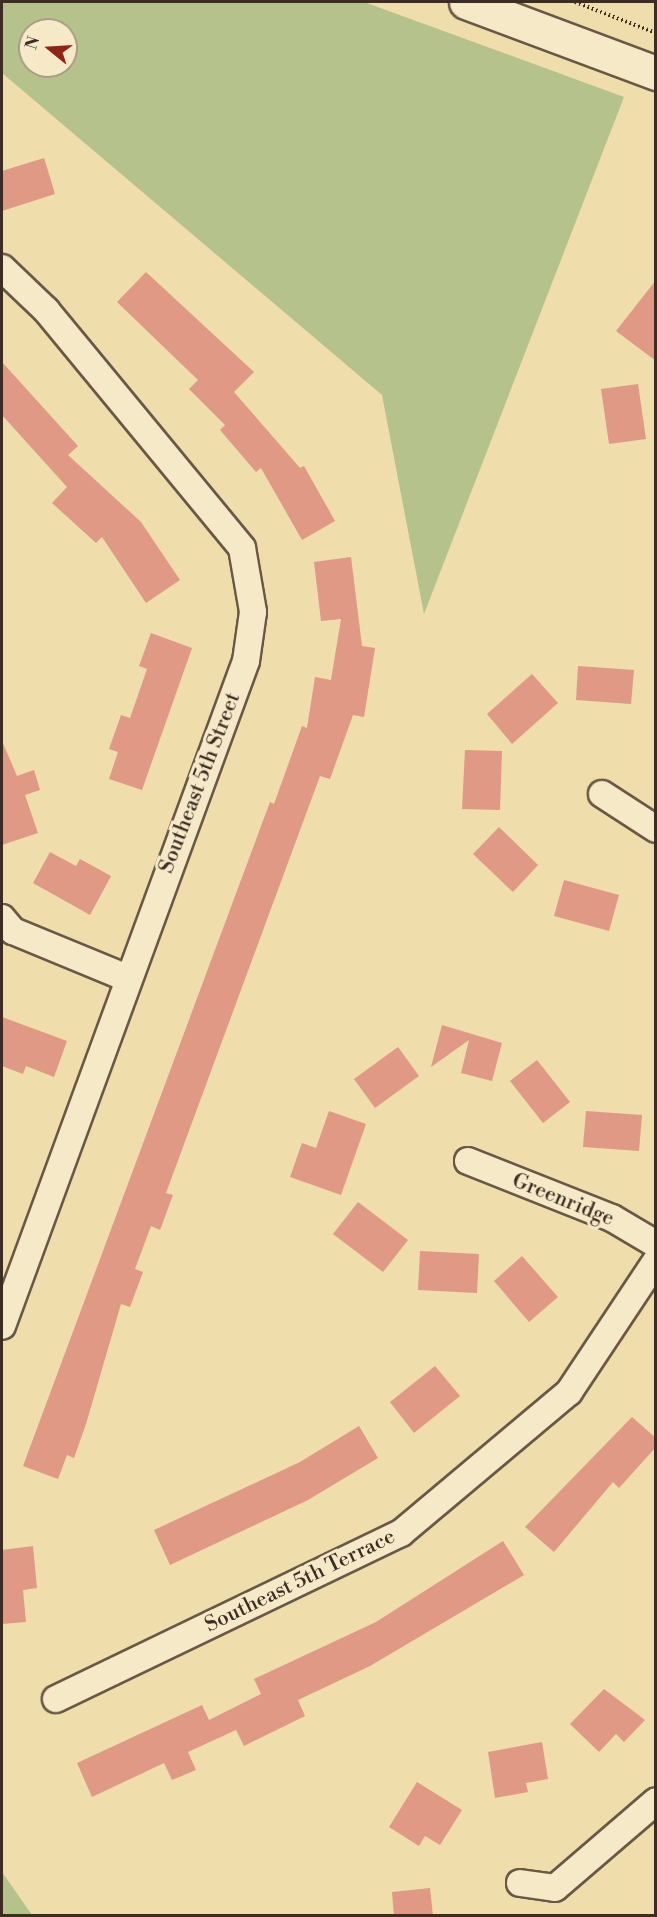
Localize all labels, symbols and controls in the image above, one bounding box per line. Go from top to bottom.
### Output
north arrow [18,18,78,78]
text: N [21,34,44,52]
street label: Southeast 5th Street [154,689,246,877]
street label: Greenridge [508,1168,618,1232]
street label: Southeast 5th Terrace [201,1524,399,1638]

